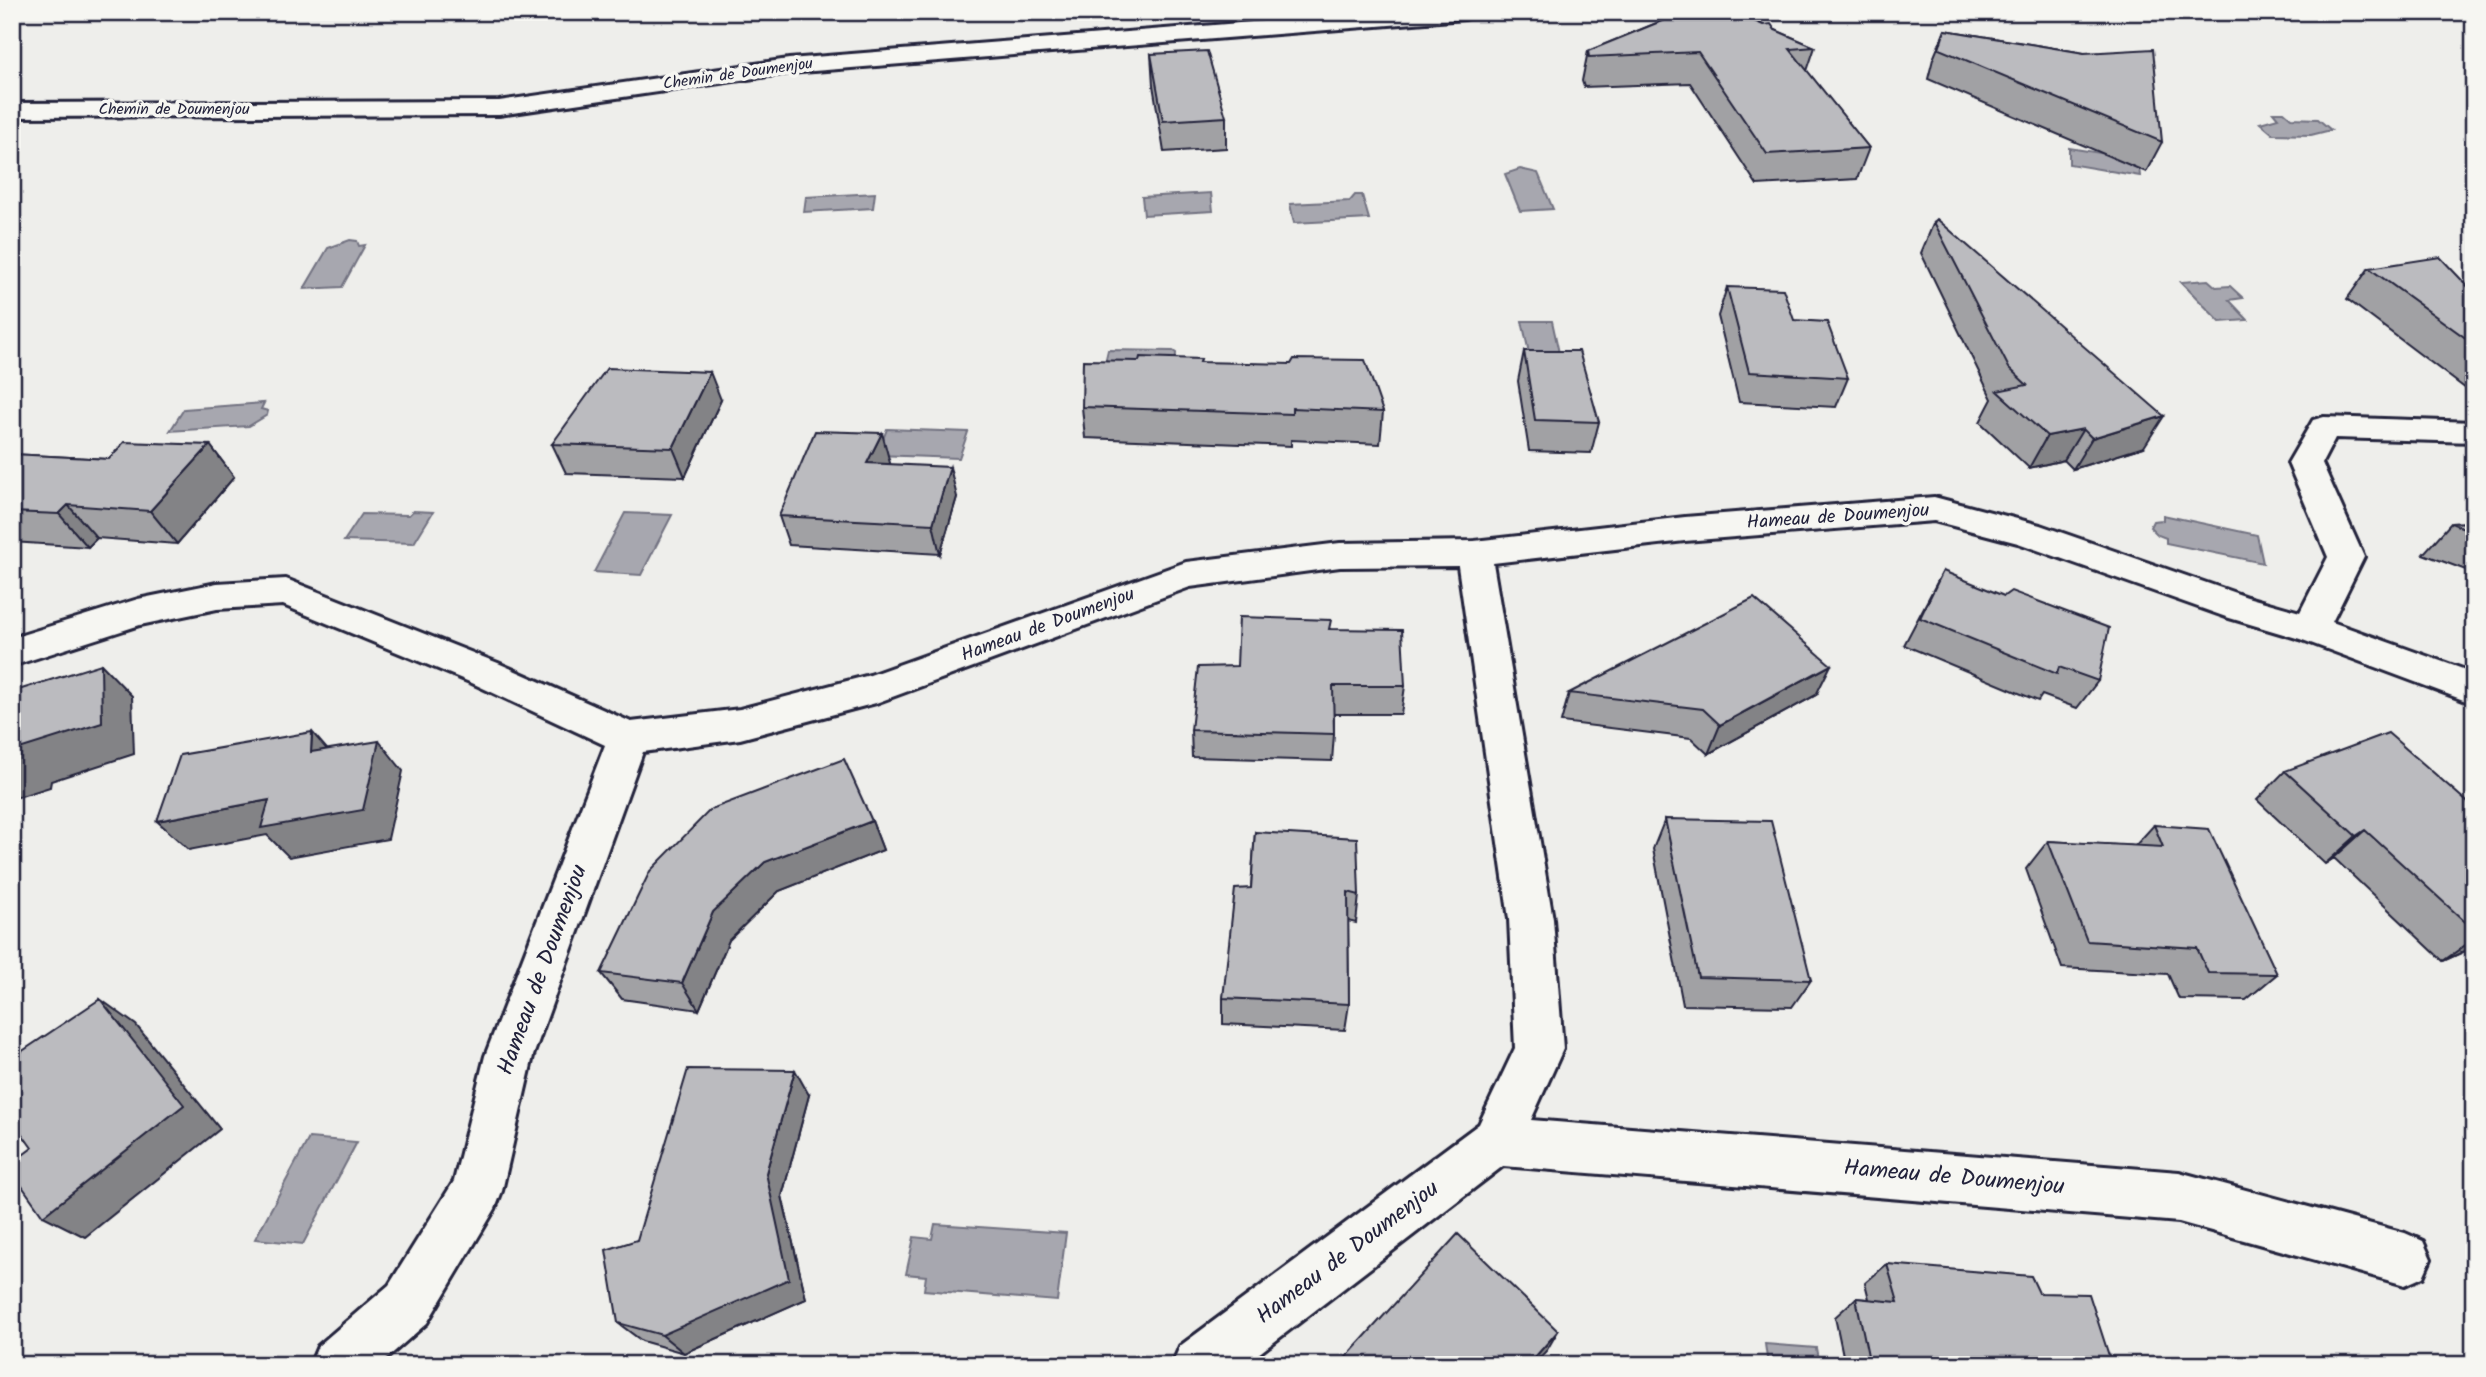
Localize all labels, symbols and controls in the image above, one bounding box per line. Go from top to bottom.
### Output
street label: Chemin de Doumenjou [661,51,815,97]
street label: Chemin de Doumenjou [98,97,250,122]
street label: Hameau de Doumenjou [1746,496,1930,538]
street label: Hameau de Doumenjou [957,580,1139,670]
street label: Hameau de Doumenjou [488,860,598,1080]
street label: Hameau de Doumenjou [1842,1150,2066,1206]
street label: Hameau de Doumenjou [1249,1172,1447,1334]

